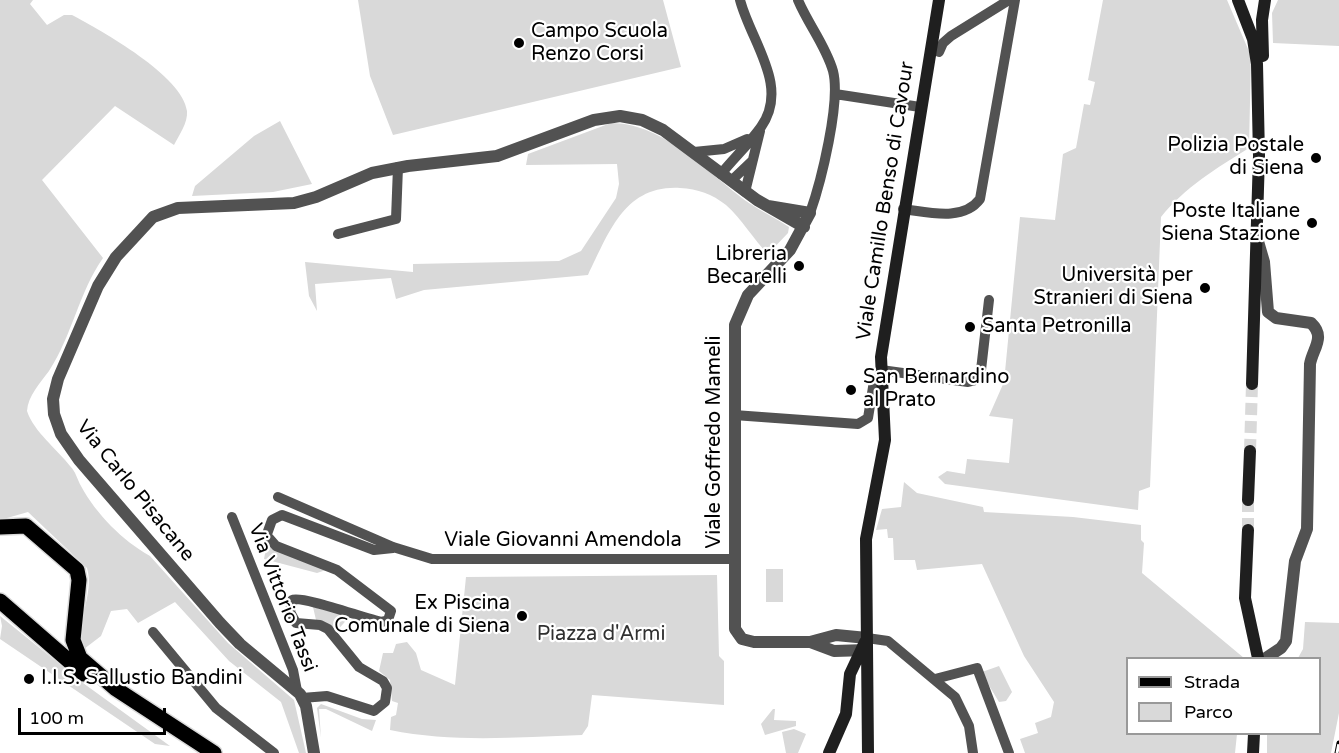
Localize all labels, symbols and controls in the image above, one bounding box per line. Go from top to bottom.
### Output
place label: Campo Scuola Renzo Corsi [531,20,668,67]
marker: Campo Scuola Renzo Corsi [512,36,526,50]
street label: Viale Camillo Benso di Cavour [852,60,920,342]
place label: Polizia Postale di Siena [1167,134,1304,181]
marker: Polizia Postale di Siena [1309,151,1323,165]
place label: Poste Italiane Siena Stazione [1162,200,1300,247]
marker: Poste Italiane Siena Stazione [1305,216,1319,230]
place label: Libreria Becarelli [706,243,787,290]
marker: Libreria Becarelli [792,259,806,273]
place label: Università per Stranieri di Siena [1034,264,1193,311]
marker: Università per Stranieri di Siena [1198,281,1212,295]
place label: Santa Petronilla [982,315,1132,339]
marker: Santa Petronilla [963,320,977,334]
street label: Viale Goffredo Mameli [703,336,727,548]
place label: San Bernardino al Prato [863,366,1009,413]
marker: San Bernardino al Prato [844,383,858,397]
street label: Via Carlo Pisacane [71,416,199,566]
street label: Via Vittorio Tassi [243,520,321,676]
street label: Viale Giovanni Amendola [444,529,682,553]
place label: Ex Piscina Comunale di Siena [334,592,510,639]
marker: Ex Piscina Comunale di Siena [515,609,529,623]
park label: Piazza d'Armi [537,623,665,647]
legend [1126,657,1321,735]
place label: I.I.S. Sallustio Bandini [41,667,243,691]
text: Strada [1184,671,1240,693]
marker: I.I.S. Sallustio Bandini [22,672,36,686]
scale bar [21,696,170,734]
text: Parco [1184,701,1233,723]
text: 100 m [29,707,84,729]

